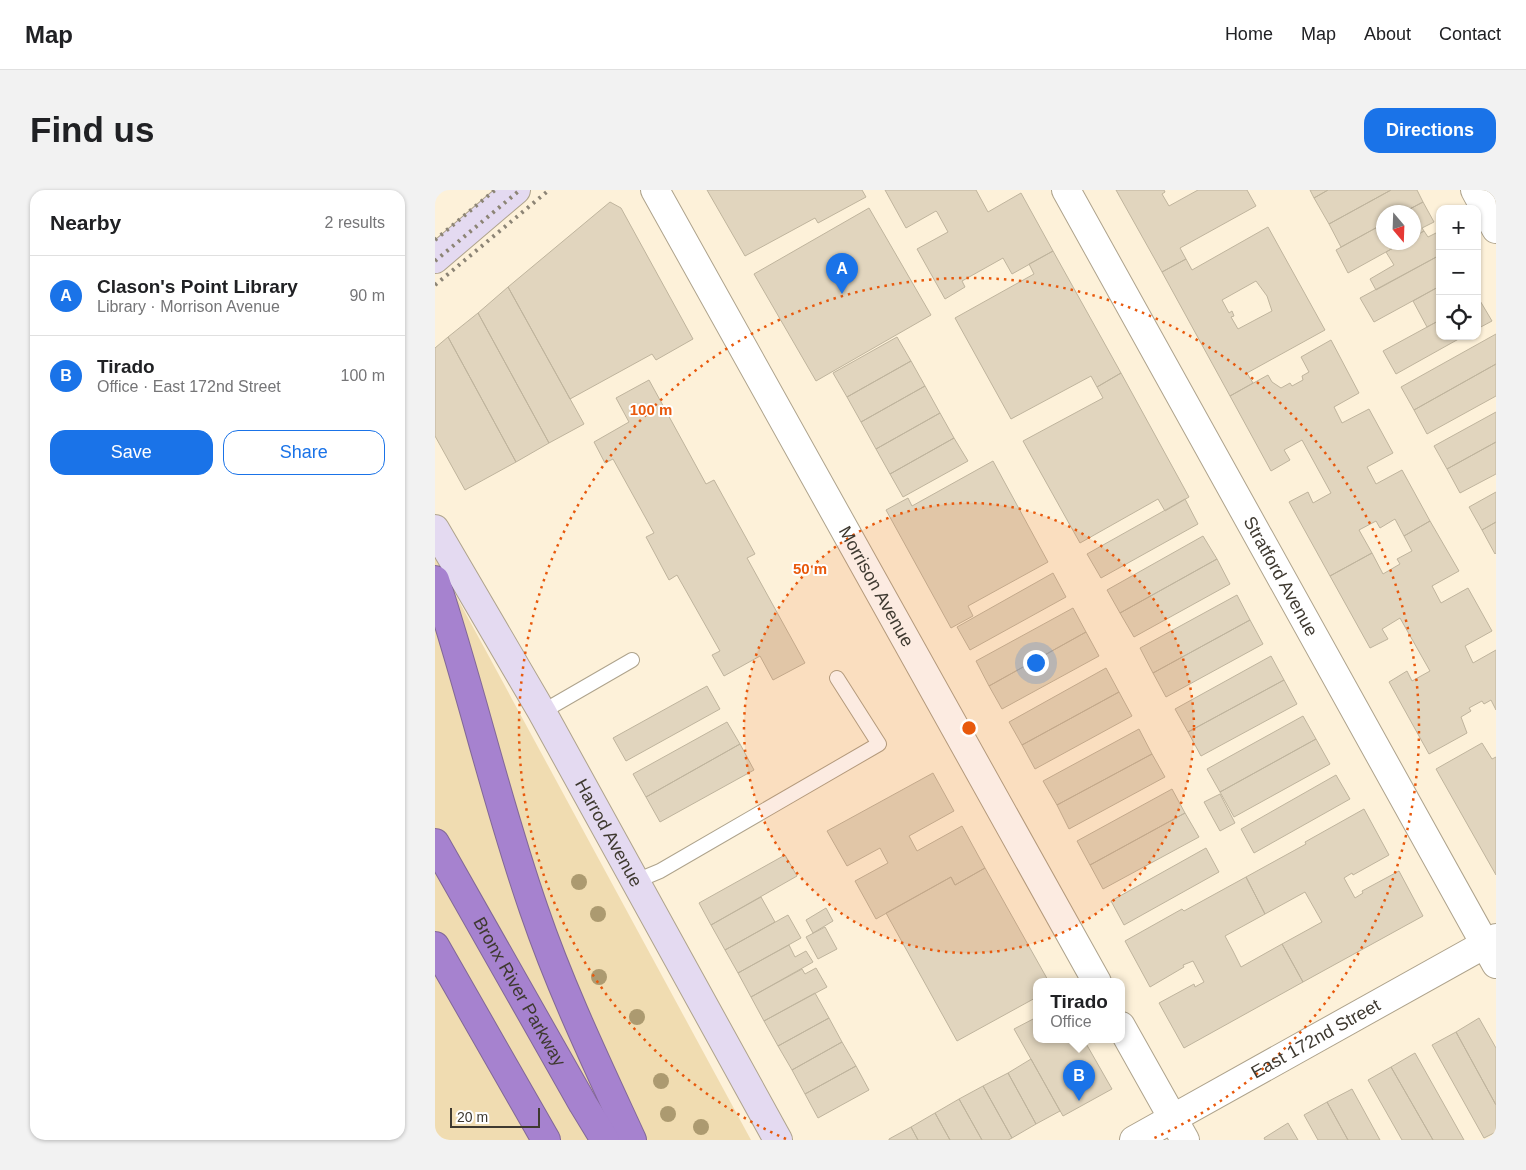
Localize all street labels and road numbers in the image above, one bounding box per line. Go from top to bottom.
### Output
street label: Stratford Avenue [1239,513,1322,640]
street label: Morrison Avenue [835,523,918,650]
street label: Harrod Avenue [571,776,646,890]
street label: Bronx River Parkway [469,914,570,1070]
street label: East 172nd Street [1248,995,1383,1083]

